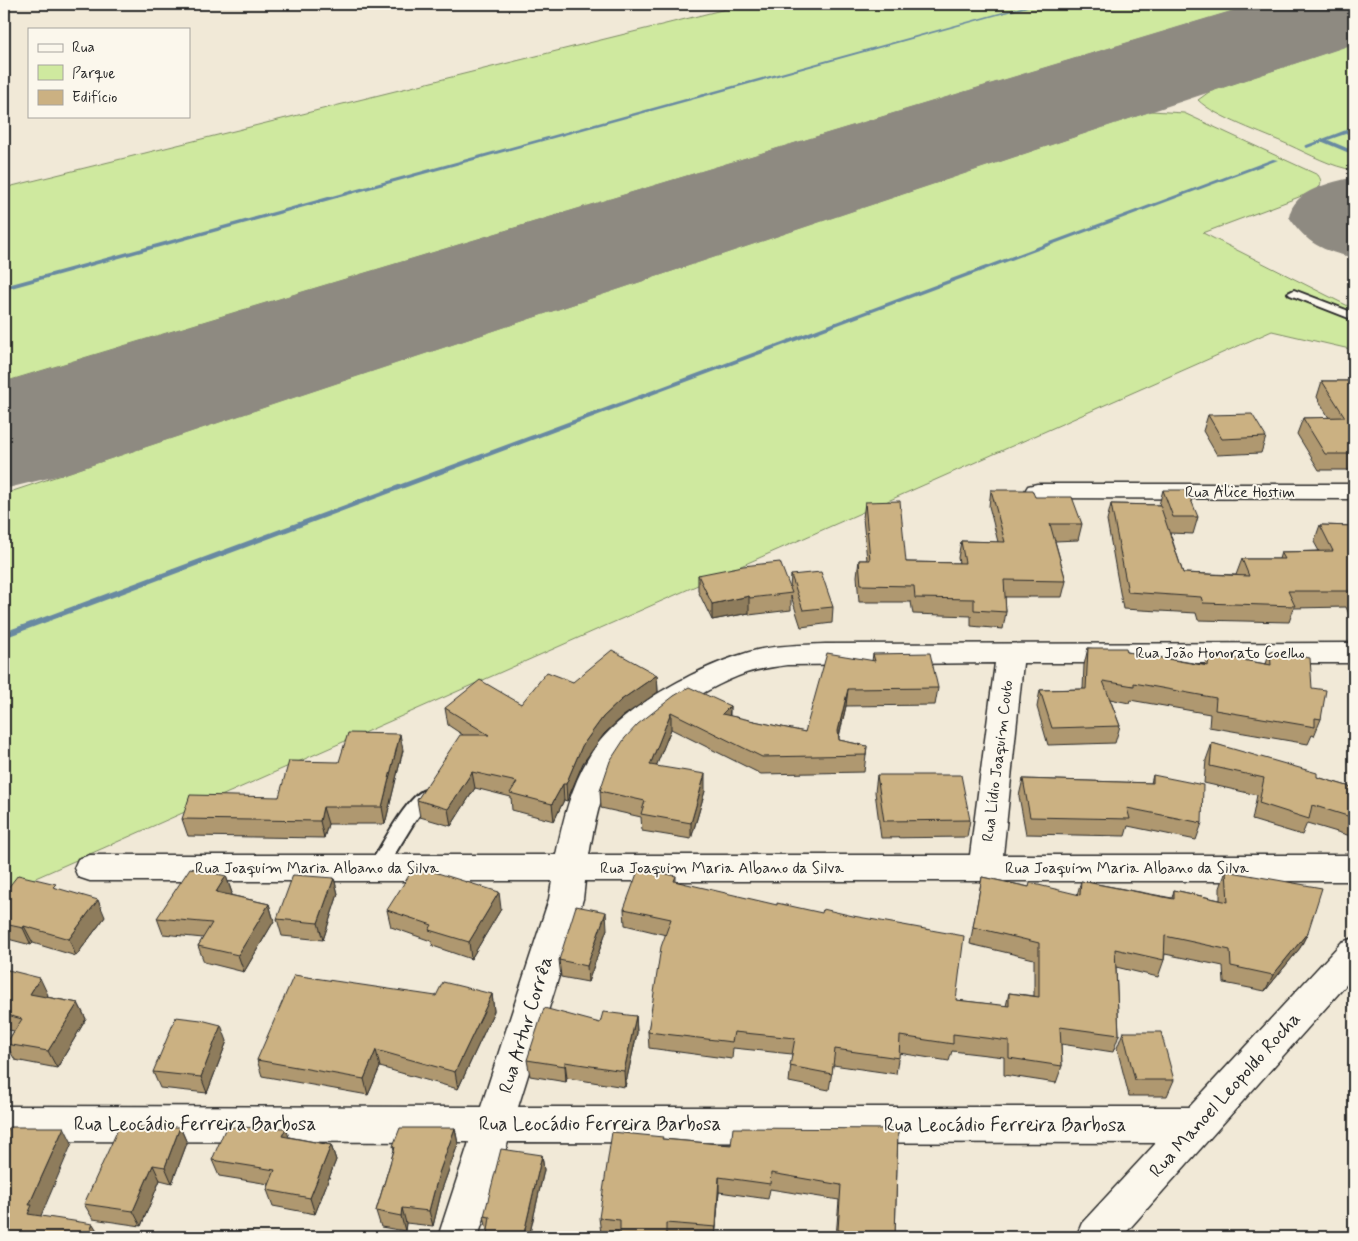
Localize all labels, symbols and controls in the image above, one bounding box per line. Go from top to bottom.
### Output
legend [28,28,190,118]
text: Rua [72,38,95,58]
text: Parque [72,64,115,84]
text: Edifício [72,88,117,108]
street label: Rua Alice Hostim [1185,482,1295,503]
street label: Rua João Honorato Coelho [1135,643,1305,664]
street label: Rua Lídio Joaquim Couto [978,679,1018,843]
street label: Rua Joaquim Maria Albano da Silva [195,858,439,879]
street label: Rua Joaquim Maria Albano da Silva [600,858,844,879]
street label: Rua Joaquim Maria Albano da Silva [1005,858,1249,879]
street label: Rua Artur Corrêa [493,953,559,1097]
street label: Rua Manoel Leopoldo Rocha [1144,1007,1306,1183]
street label: Rua Leocádio Ferreira Barbosa [74,1112,316,1137]
street label: Rua Leocádio Ferreira Barbosa [479,1112,721,1137]
street label: Rua Leocádio Ferreira Barbosa [884,1113,1126,1138]

